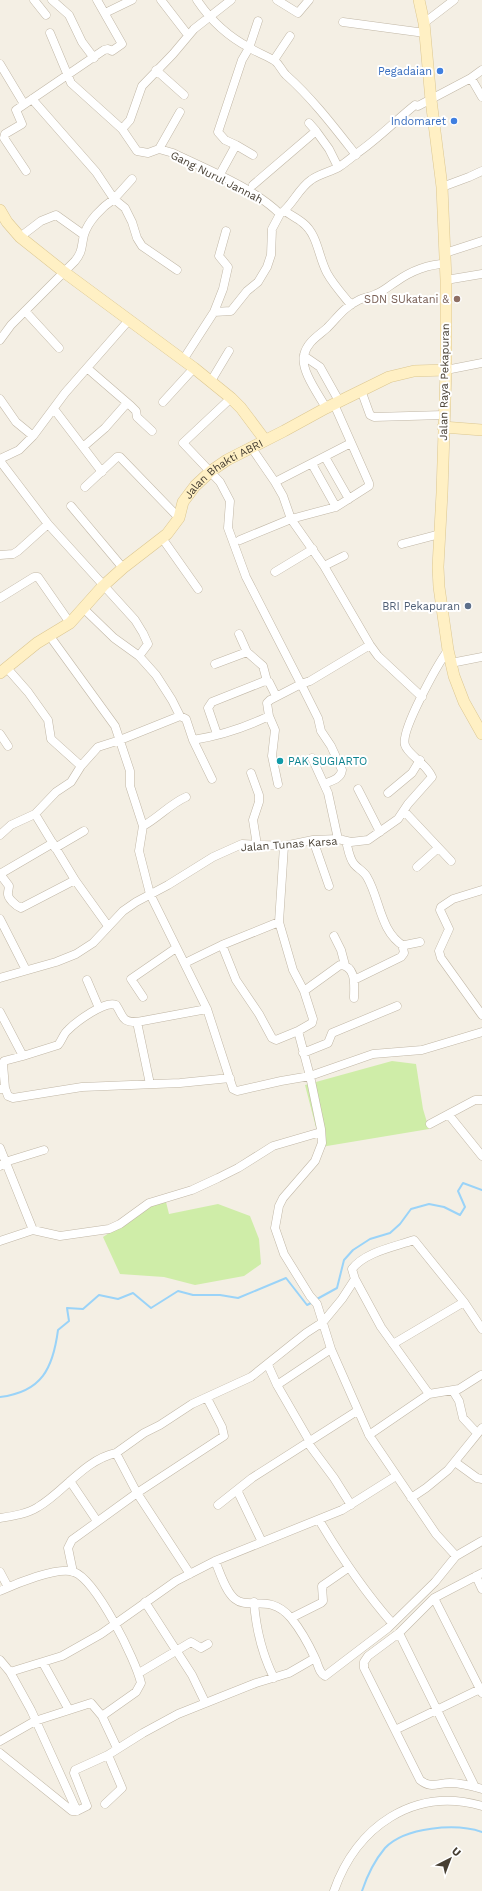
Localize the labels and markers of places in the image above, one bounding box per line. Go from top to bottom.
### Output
place label: Pegadaian [378,65,432,78]
marker: Pegadaian [435,66,445,76]
place label: Indomaret [391,115,446,128]
marker: Indomaret [449,116,459,126]
place label: SDN SUkatani & [364,293,449,306]
marker: SDN SUkatani & [452,294,462,304]
place label: BRI Pekapuran [382,600,460,613]
marker: BRI Pekapuran [463,601,473,611]
place label: PAK SUGIARTO [288,755,367,768]
marker: PAK SUGIARTO [275,756,285,766]

